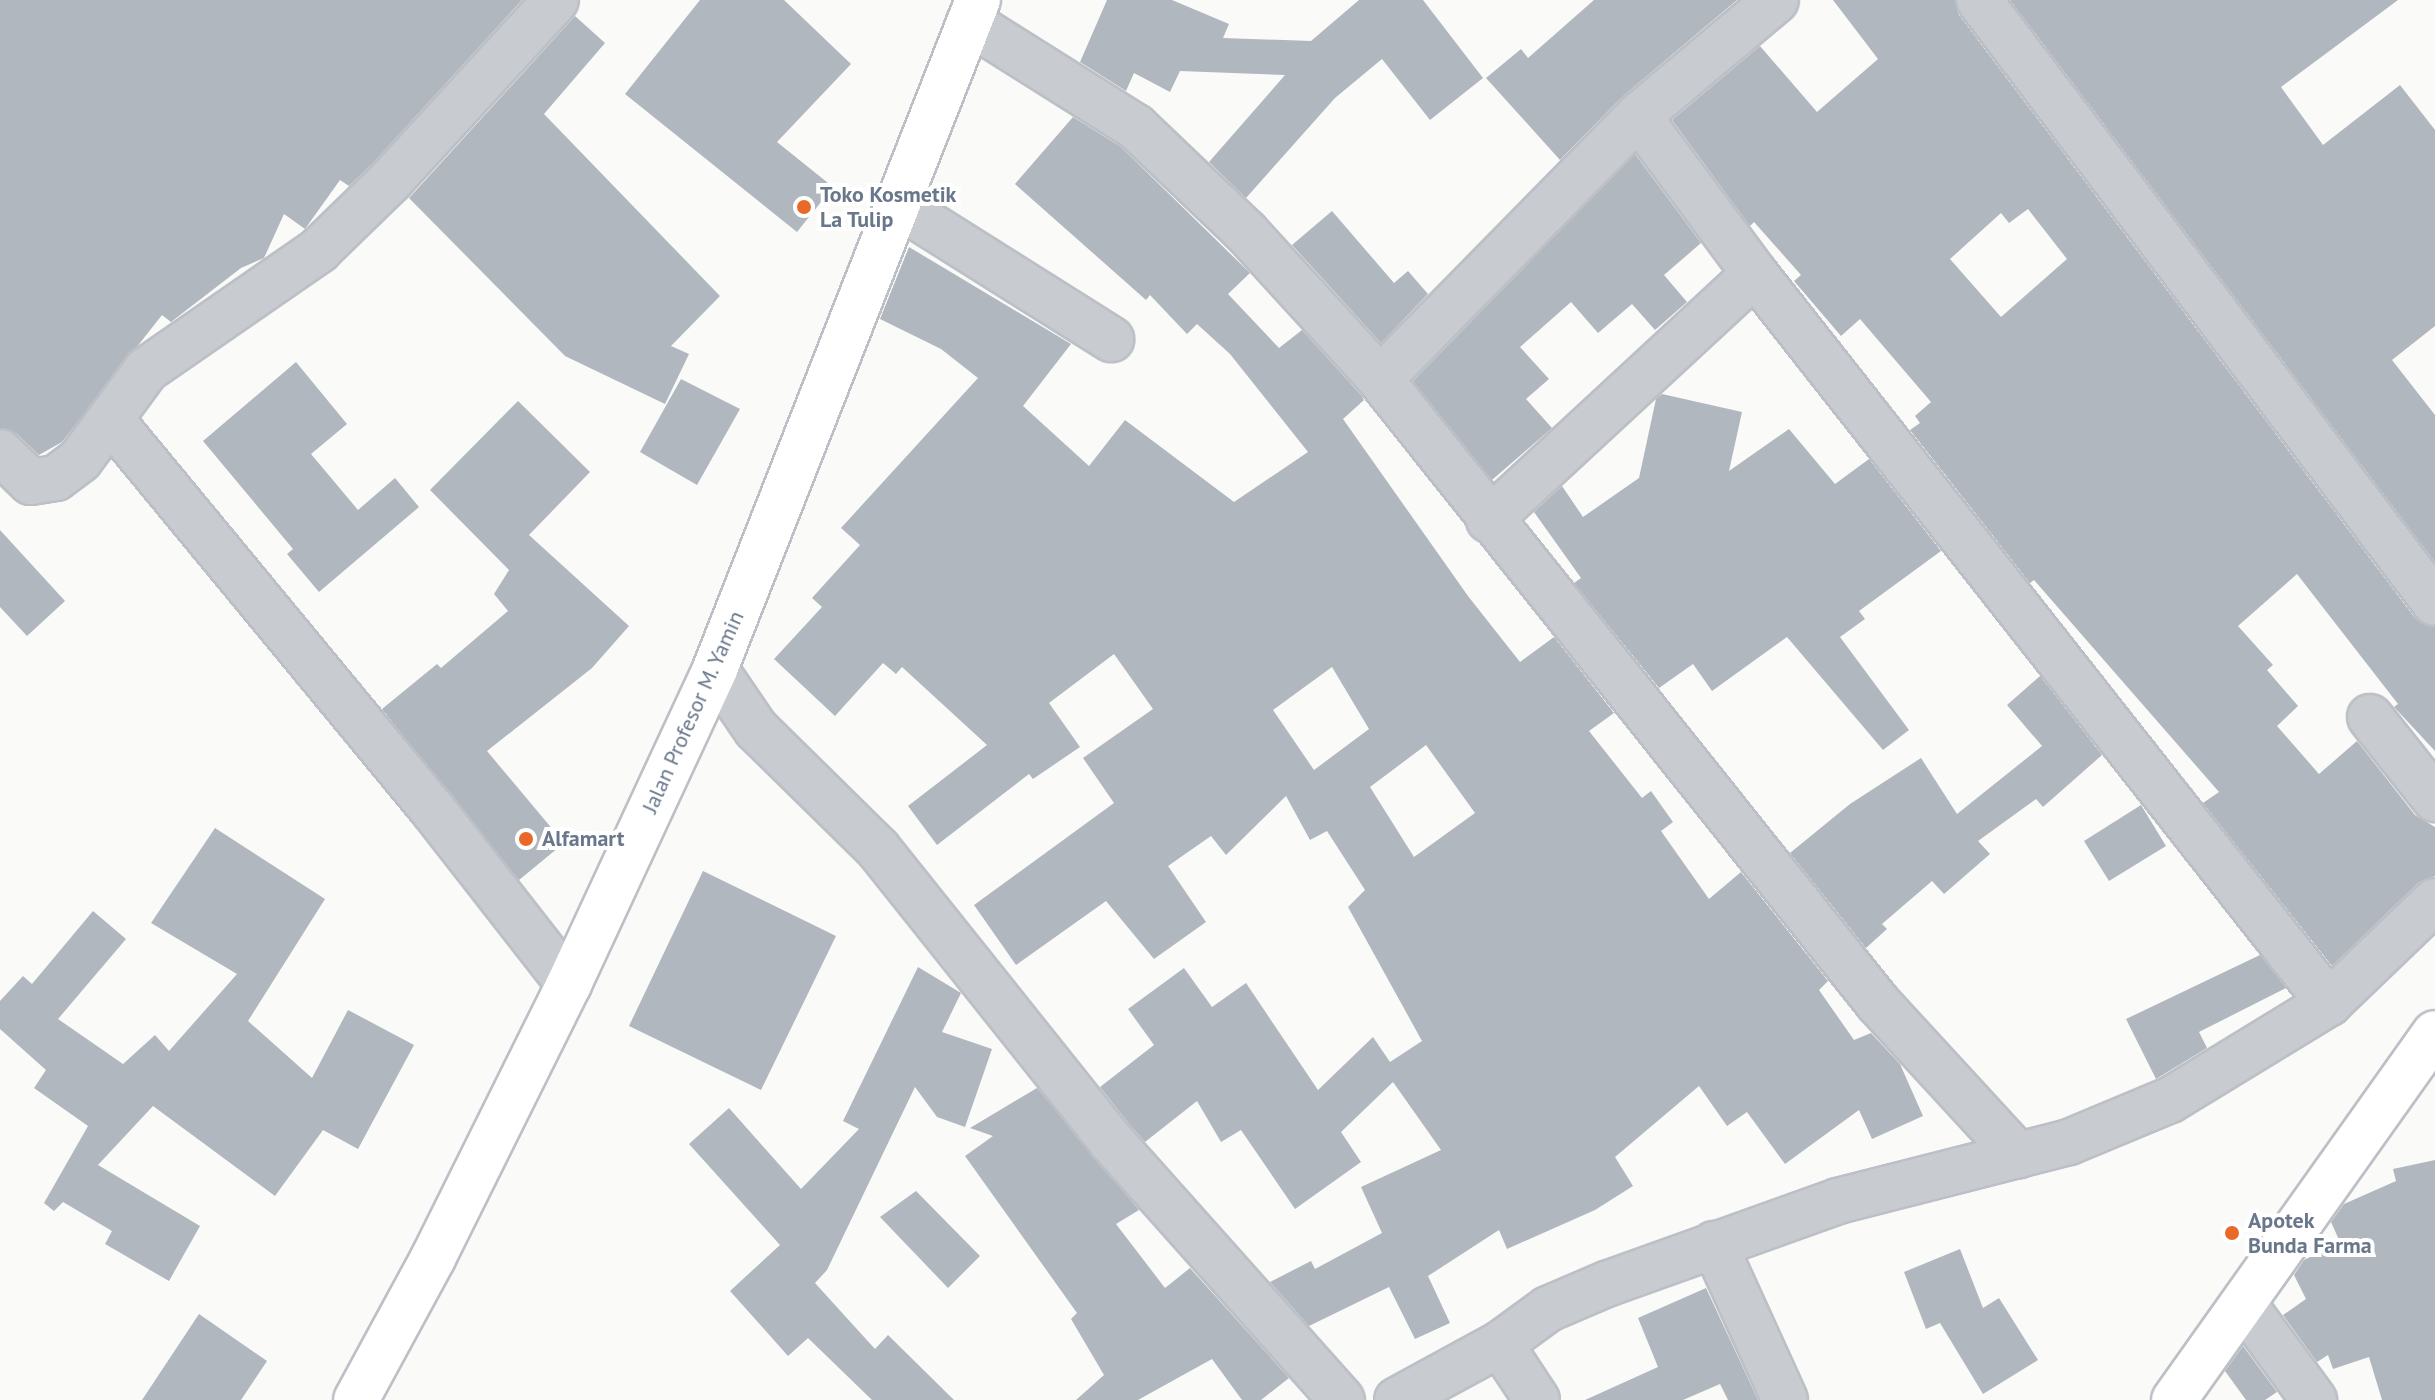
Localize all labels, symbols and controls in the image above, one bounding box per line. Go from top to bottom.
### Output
place label: Toko Kosmetik La Tulip [820,181,956,232]
marker: Toko Kosmetik La Tulip [795,198,813,216]
street label: Jalan Profesor M. Yamin [636,606,750,818]
place label: Alfamart [542,826,624,852]
marker: Alfamart [517,830,535,848]
place label: Apotek Bunda Farma [2248,1207,2372,1258]
marker: Apotek Bunda Farma [2223,1224,2241,1242]

